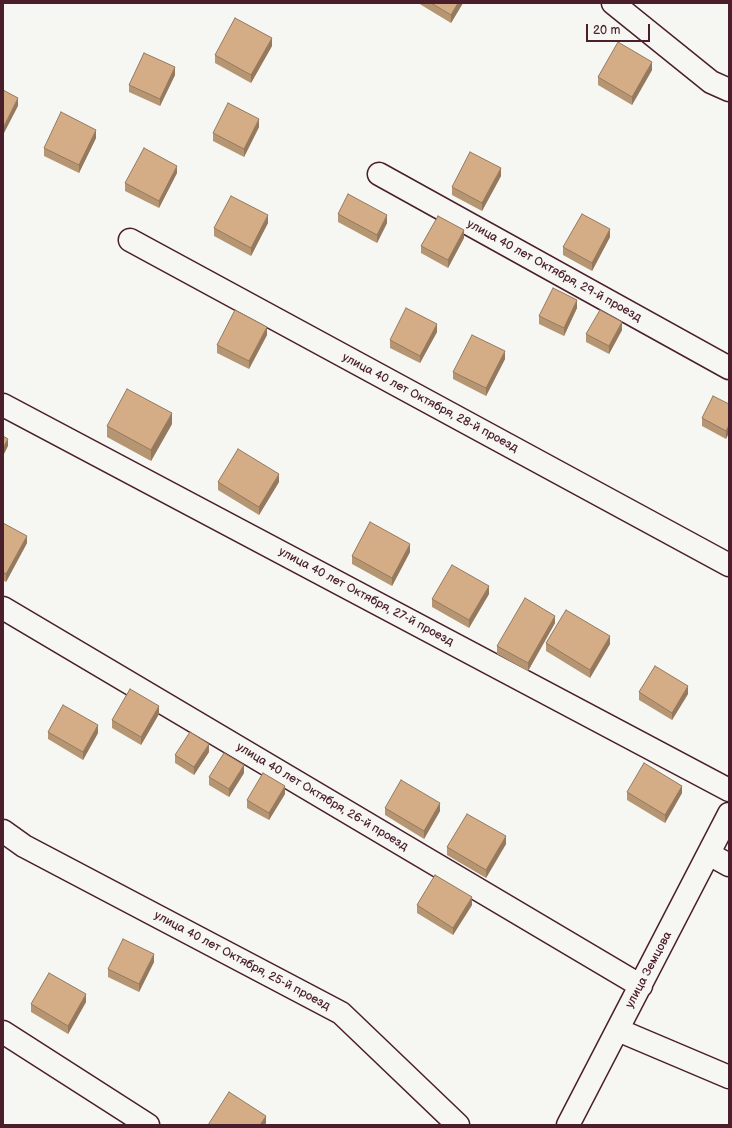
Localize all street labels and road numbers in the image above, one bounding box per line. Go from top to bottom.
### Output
street label: улица 40 лет Октября, 29-й проезд [464,217,644,325]
street label: улица 40 лет Октября, 28-й проезд [339,350,521,456]
street label: улица 40 лет Октября, 27-й проезд [276,545,456,649]
street label: улица 40 лет Октября, 26-й проезд [234,740,410,854]
street label: улица 40 лет Октября, 25-й проезд [152,908,332,1014]
street label: улица Земцова [623,929,675,1011]

